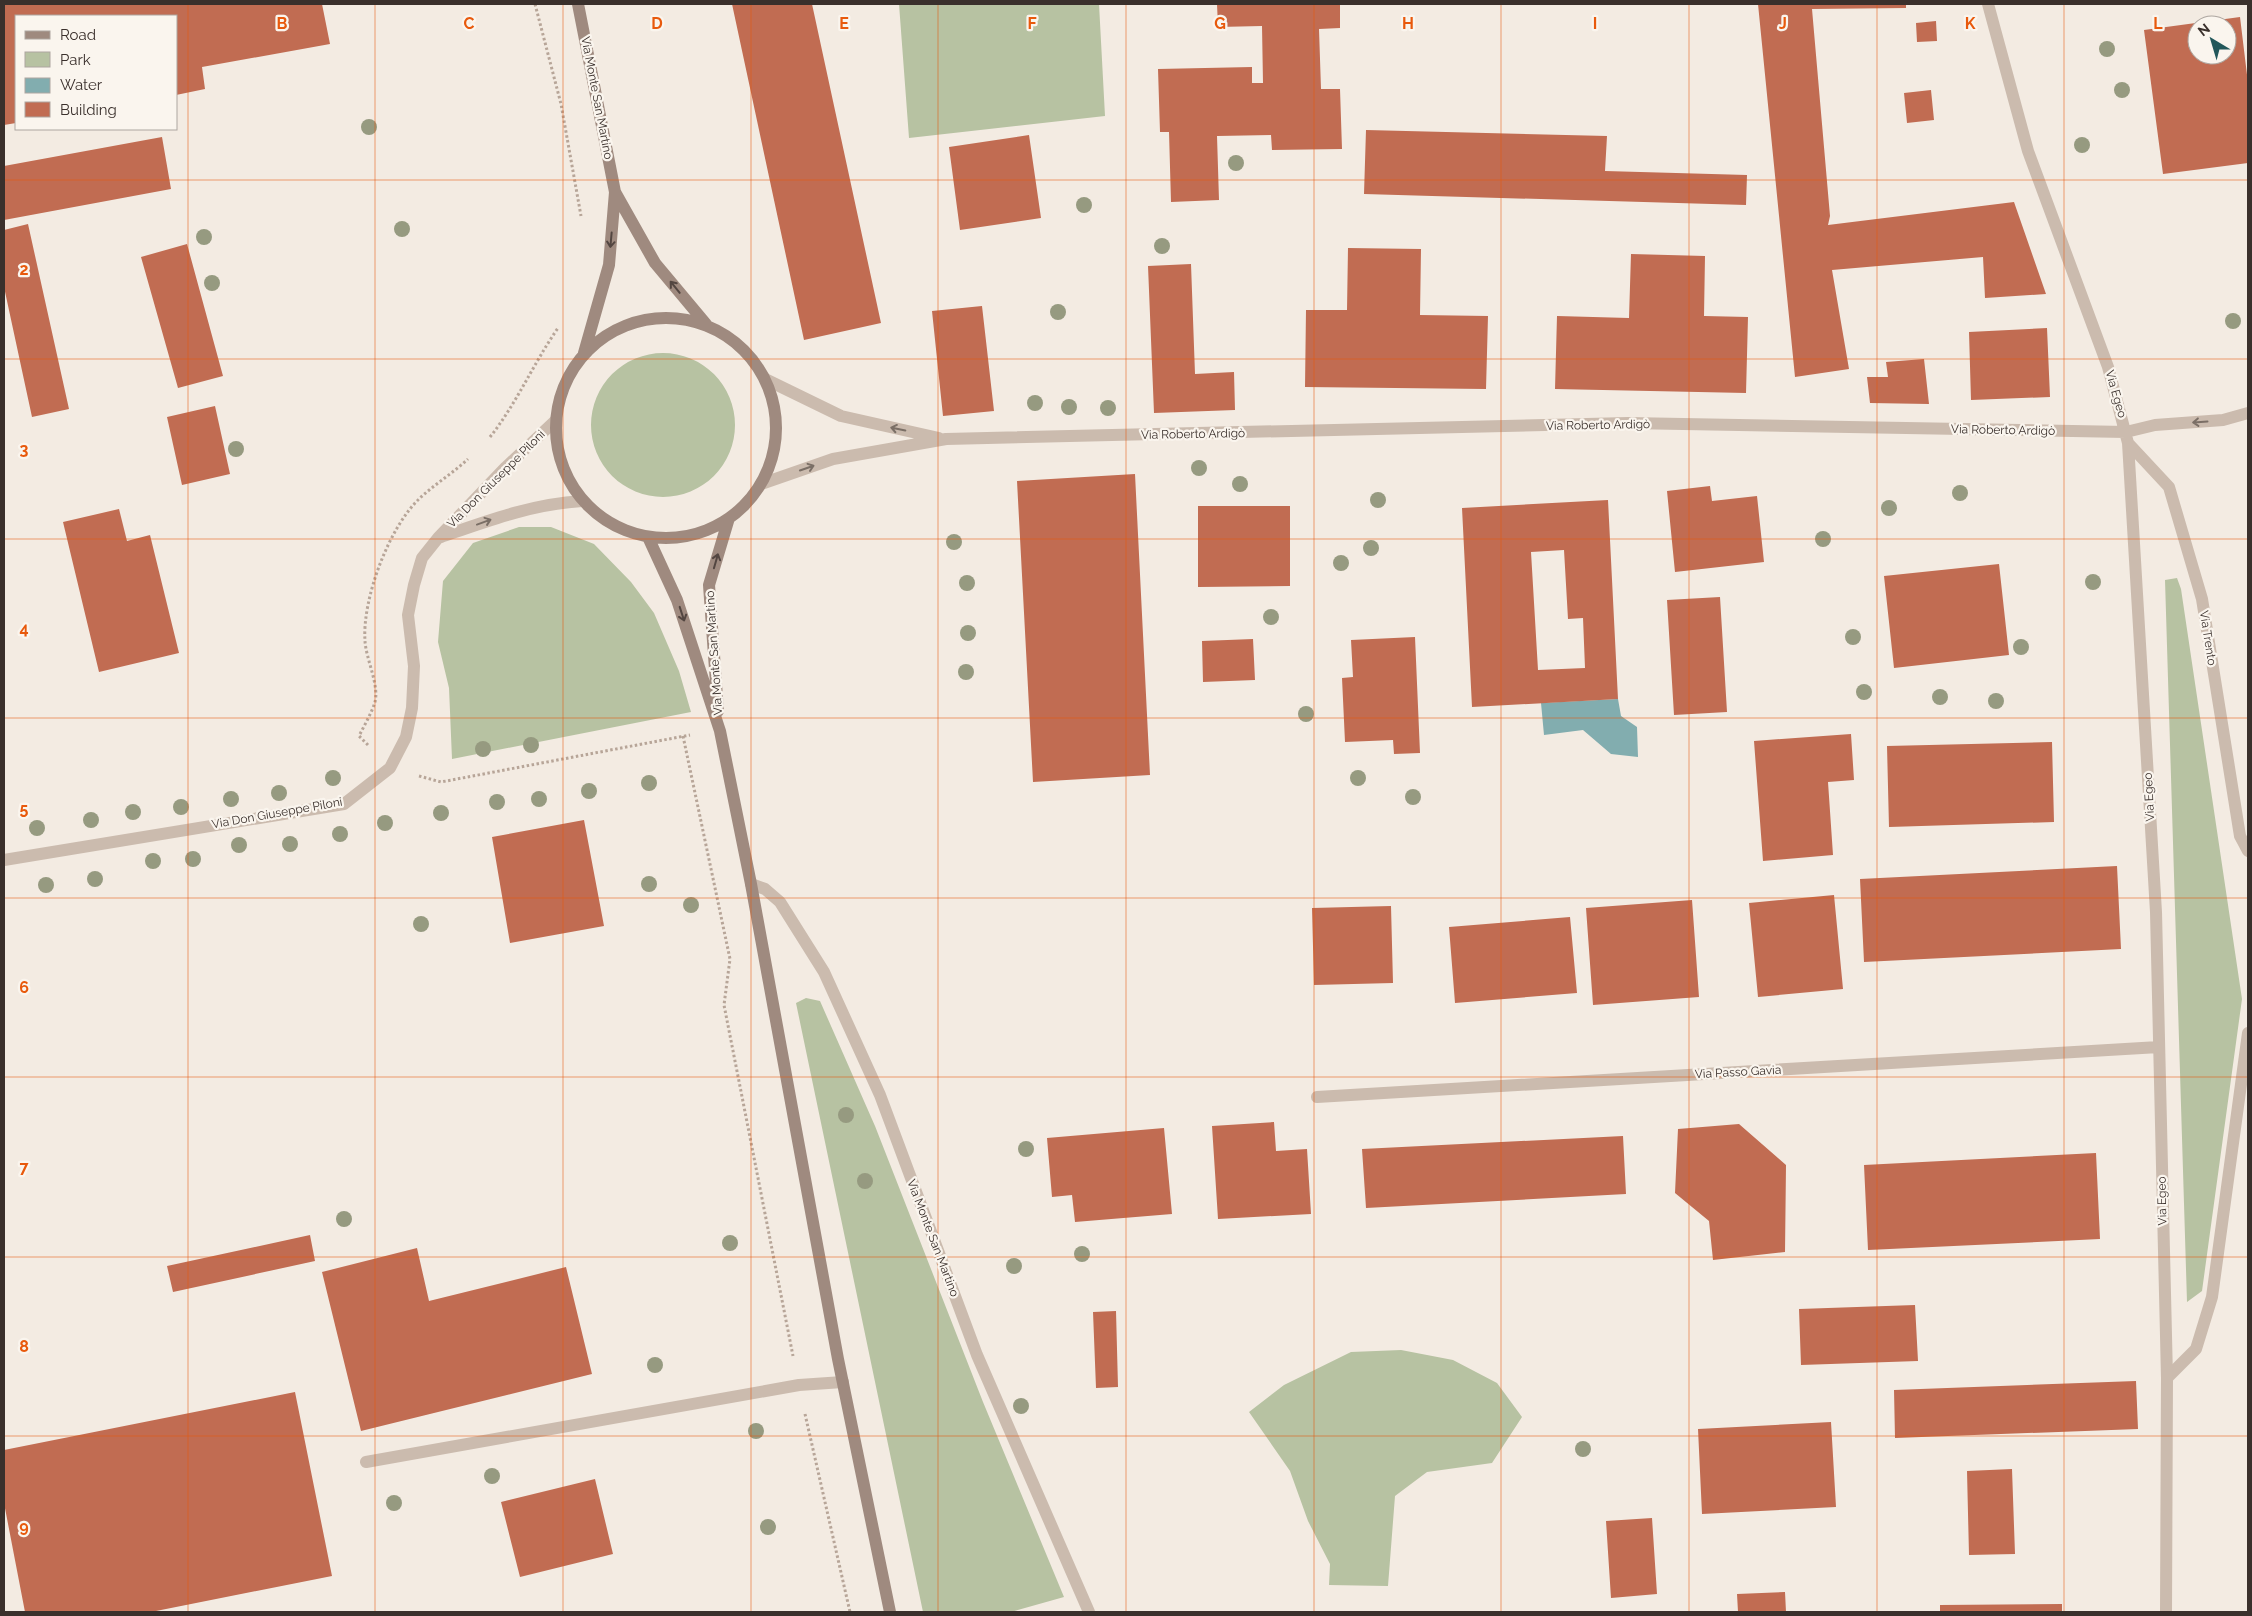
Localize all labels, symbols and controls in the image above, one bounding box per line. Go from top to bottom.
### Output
text: B [277,14,288,33]
text: C [464,14,475,33]
text: D [651,14,663,33]
text: E [839,14,849,33]
text: F [1027,14,1037,33]
text: G [1214,14,1226,33]
text: H [1402,14,1414,33]
text: I [1593,14,1597,33]
text: J [1779,14,1787,33]
text: K [1965,14,1976,33]
text: L [2153,14,2163,33]
legend [15,15,178,130]
north arrow [2187,15,2237,65]
text: N [2195,20,2213,39]
text: Road [60,26,96,44]
street label: Via Monte San Martino [578,35,616,161]
text: Park [60,51,91,69]
text: Water [60,76,103,94]
text: Building [60,101,117,119]
one-way arrow [606,232,616,248]
text: 2 [19,260,29,279]
one-way arrow [669,280,680,293]
street label: Via Egeo [2103,368,2129,420]
street label: Via Roberto Ardigò [1546,417,1650,433]
one-way arrow [2193,417,2209,426]
street label: Via Roberto Ardigò [1951,422,2055,438]
one-way arrow [891,424,907,433]
street label: Via Roberto Ardigò [1141,426,1245,442]
street label: Via Don Giuseppe Piloni [444,427,548,531]
text: 3 [20,440,29,459]
one-way arrow [799,462,815,472]
one-way arrow [476,517,492,526]
one-way arrow [712,554,722,570]
street label: Via Monte San Martino [703,590,725,716]
one-way arrow [677,605,687,621]
street label: Via Trento [2197,610,2219,666]
text: 4 [19,619,29,638]
street label: Via Egeo [2141,772,2157,822]
street label: Via Don Giuseppe Piloni [211,795,343,831]
text: 5 [20,799,29,818]
text: 6 [19,978,29,997]
street label: Via Passo Gavia [1694,1063,1782,1081]
text: 7 [20,1158,29,1177]
street label: Via Egeo [2155,1176,2169,1226]
street label: Via Monte San Martino [904,1177,962,1299]
text: 8 [19,1337,29,1356]
text: 9 [19,1517,29,1536]

